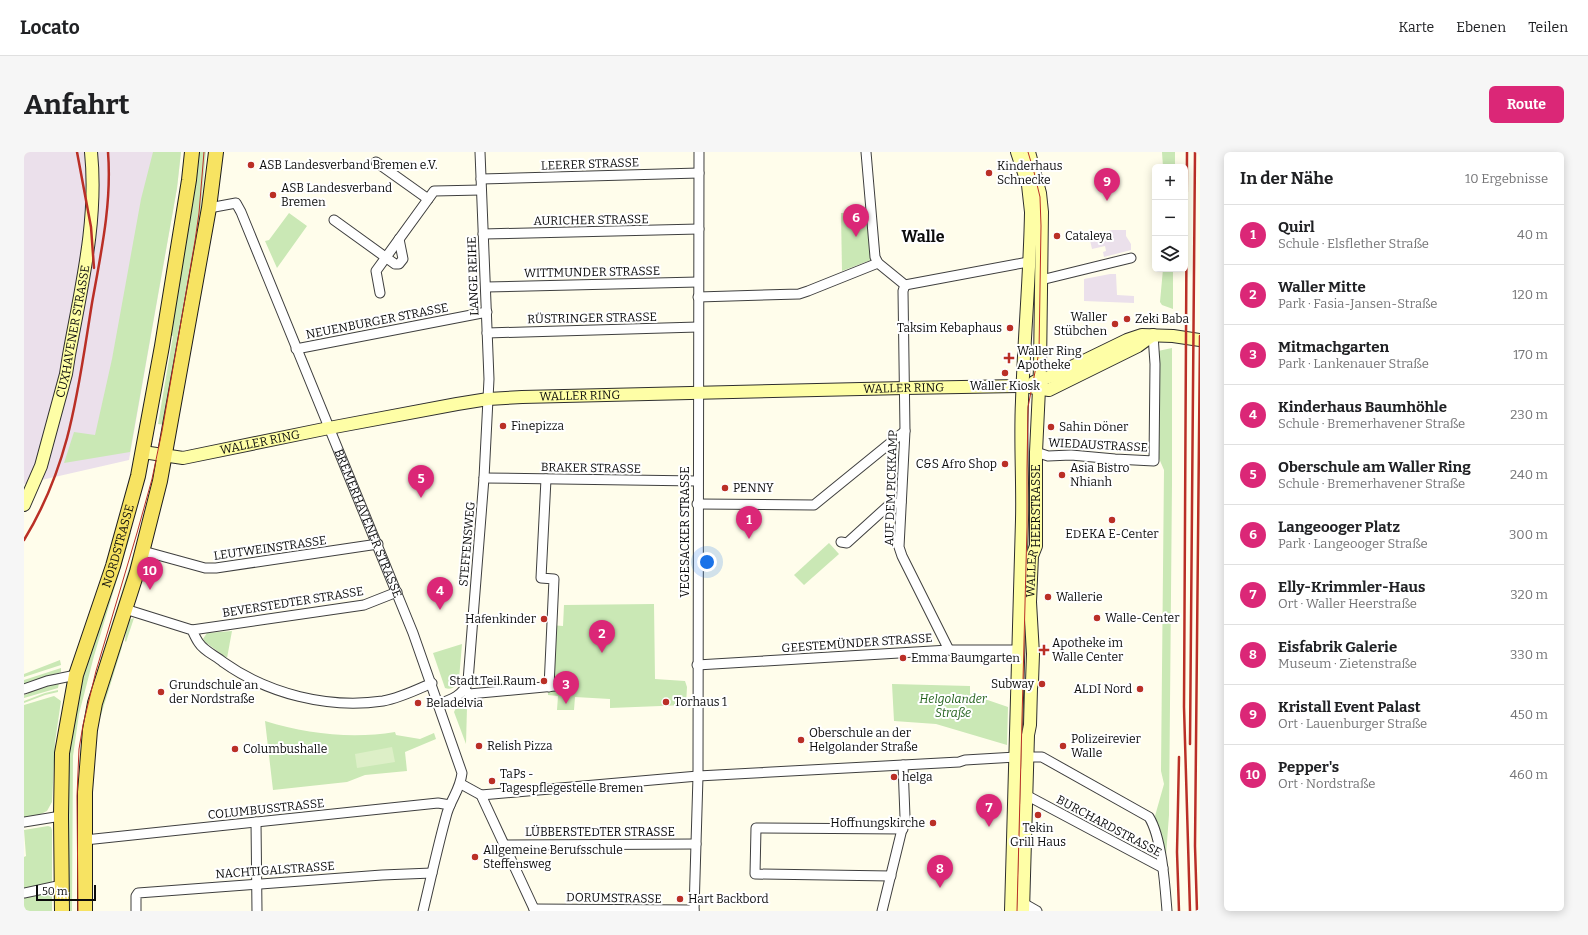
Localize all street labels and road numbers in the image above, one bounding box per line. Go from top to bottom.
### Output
street label: LEERER STRASSE [541,155,639,173]
street label: AURICHER STRASSE [533,212,649,228]
street label: LANGE REIHE [465,236,481,316]
street label: CUXHAVENER STRASSE [53,264,92,399]
street label: WITTMUNDER STRASSE [524,264,660,280]
street label: NEUENBURGER STRASSE [305,300,449,342]
street label: RÜSTRINGER STRASSE [527,309,657,326]
street label: WALLER RING [863,380,944,396]
street label: WALLER RING [539,388,621,404]
street label: WALLER RING [219,427,301,457]
street label: AUF DEM PICKKAMP [882,430,900,546]
street label: WIEDAUSTRASSE [1048,435,1148,455]
street label: BREMERHAVENER STRASSE [332,447,405,600]
street label: BRAKER STRASSE [541,460,641,476]
street label: WALLER HEERSTRASSE [1023,464,1043,598]
street label: VEGESACKER STRASSE [678,466,692,598]
street label: STEFFENSWEG [456,501,478,587]
street label: NORDSTRASSE [99,503,137,589]
street label: LEUTWEINSTRASSE [213,533,327,563]
street label: BEVERSTEDTER STRASSE [221,584,365,620]
street label: GEESTEMÜNDER STRASSE [781,630,933,655]
street label: BURCHARDSTRASSE [1054,792,1164,860]
street label: COLUMBUSSTRASSE [207,796,325,822]
street label: LÜBBERSTEDTER STRASSE [525,824,675,839]
street label: NACHTIGALSTRASSE [215,859,335,881]
street label: DORUMSTRASSE [566,890,662,906]

